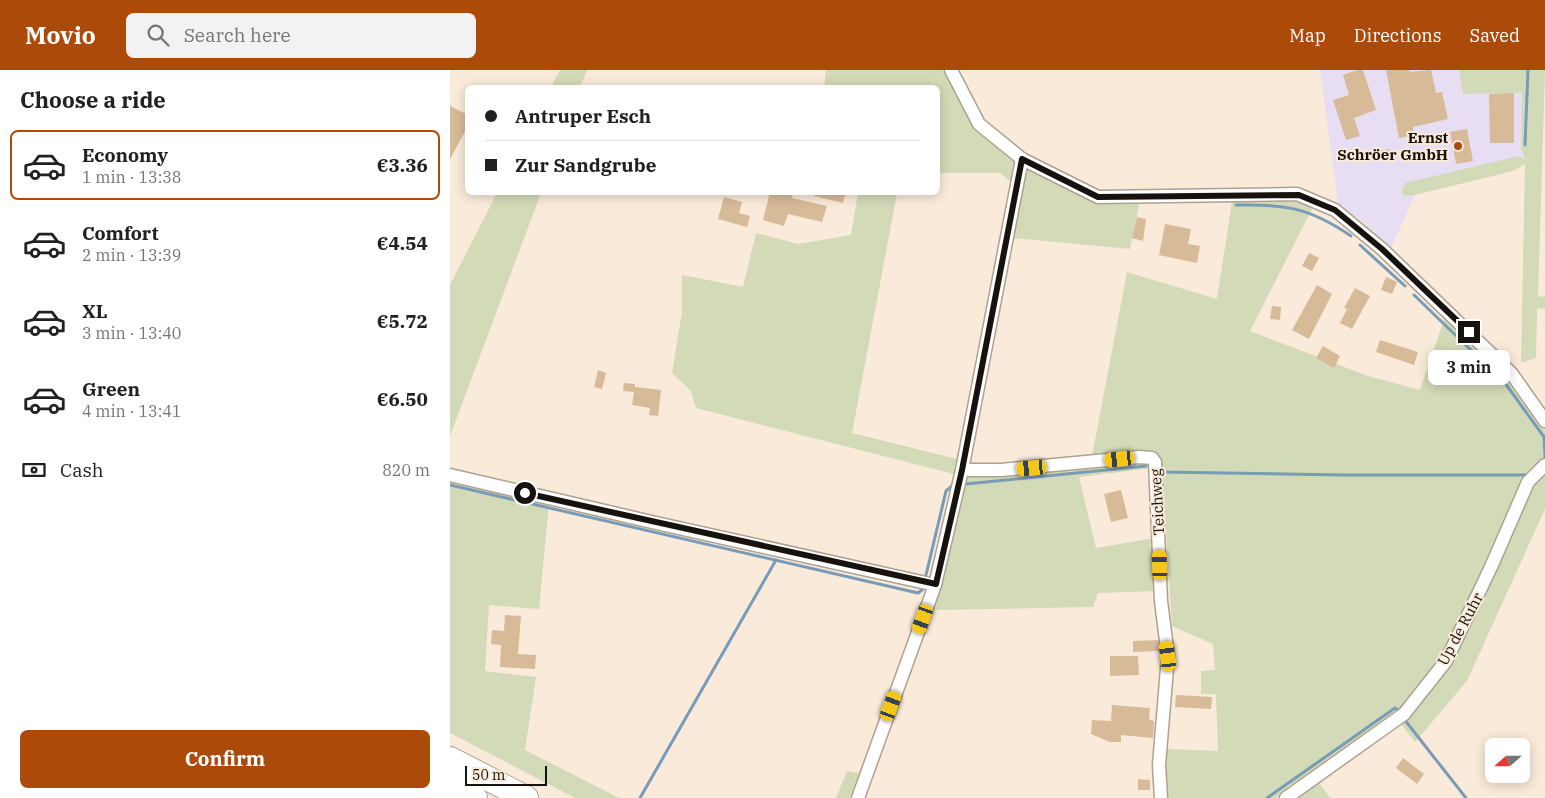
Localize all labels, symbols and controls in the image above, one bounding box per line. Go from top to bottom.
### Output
search box [126,13,476,58]
text: Movio [25,19,96,51]
icon: search [144,21,172,49]
text: Search here [184,23,291,47]
text: Map [1289,24,1326,47]
text: Directions [1354,24,1442,47]
text: Saved [1470,24,1520,47]
text: Choose a ride [20,85,166,114]
text: Antruper Esch [515,104,651,128]
place label: Ernst Schröer GmbH [1337,128,1448,164]
marker: Ernst Schröer GmbH [1452,140,1464,152]
icon: car [22,143,67,188]
text: Economy [82,143,168,167]
text: €3.36 [377,153,428,177]
text: Zur Sandgrube [515,153,656,177]
text: 1 min · 13:38 [82,167,181,187]
icon: car [22,221,67,266]
text: Comfort [82,221,159,245]
text: €4.54 [377,231,428,255]
text: 2 min · 13:39 [82,245,181,265]
icon: car [22,299,67,344]
text: XL [82,299,108,323]
text: €5.72 [377,309,428,333]
route end [1458,321,1480,343]
text: 3 min · 13:40 [82,323,181,343]
callout: 3 min [1428,350,1510,384]
text: 3 min [1447,357,1491,377]
icon: car [22,377,67,422]
text: Green [82,377,140,401]
text: €6.50 [377,387,428,411]
text: 4 min · 13:41 [82,401,181,421]
car [1104,450,1135,468]
icon: cash [20,456,48,484]
text: Cash [60,458,104,482]
car [1016,459,1047,477]
text: 820 m [382,460,430,480]
street label: Teichweg [1146,468,1168,536]
route start [514,482,536,504]
car [1151,550,1168,580]
street label: Up de Ruhr [1433,589,1487,669]
car [910,602,935,636]
car [1158,640,1177,672]
car [878,689,903,723]
button: Confirm [20,730,430,788]
north arrow [1485,738,1530,782]
map controls [1485,738,1530,783]
scale bar [465,763,548,786]
text: 50 m [472,766,505,784]

